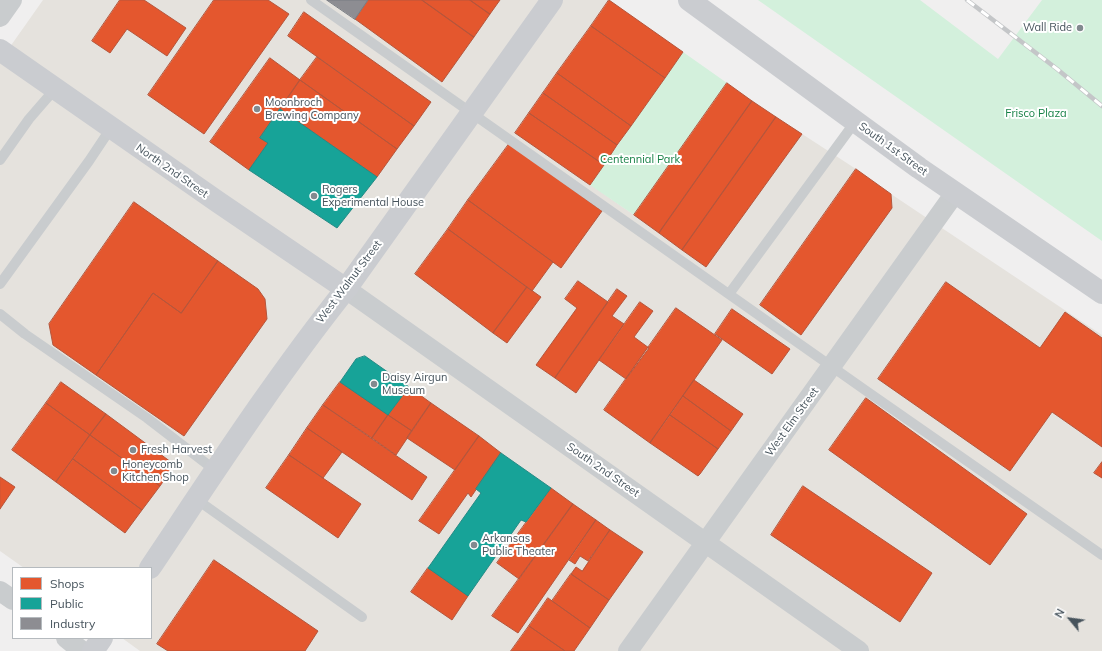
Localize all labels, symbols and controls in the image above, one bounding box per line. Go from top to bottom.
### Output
place label: Wall Ride [1023,21,1072,35]
marker: Wall Ride [1075,23,1085,33]
place label: Moonbroch Brewing Company [265,96,359,122]
marker: Moonbroch Brewing Company [252,104,262,114]
park label: Frisco Plaza [1005,107,1067,121]
street label: South 1st Street [856,120,930,178]
street label: North 2nd Street [133,141,211,201]
park label: Centennial Park [600,153,680,167]
place label: Rogers Experimental House [322,183,424,209]
marker: Rogers Experimental House [309,191,319,201]
street label: West Walnut Street [314,238,384,326]
place label: Daisy Airgun Museum [382,371,448,397]
marker: Daisy Airgun Museum [369,379,379,389]
street label: West Elm Street [763,385,821,459]
street label: South 2nd Street [564,440,642,500]
place label: Fresh Harvest [141,443,212,457]
marker: Fresh Harvest [128,445,138,455]
place label: Honeycomb Kitchen Shop [122,458,189,484]
marker: Honeycomb Kitchen Shop [109,466,119,476]
place label: Arkansas Public Theater [482,532,555,558]
marker: Arkansas Public Theater [469,540,479,550]
legend [12,567,152,639]
text: Shops [50,576,85,591]
text: Public [50,596,84,611]
north arrow [1050,599,1090,639]
text: N [1051,606,1068,620]
text: Industry [50,616,95,631]

